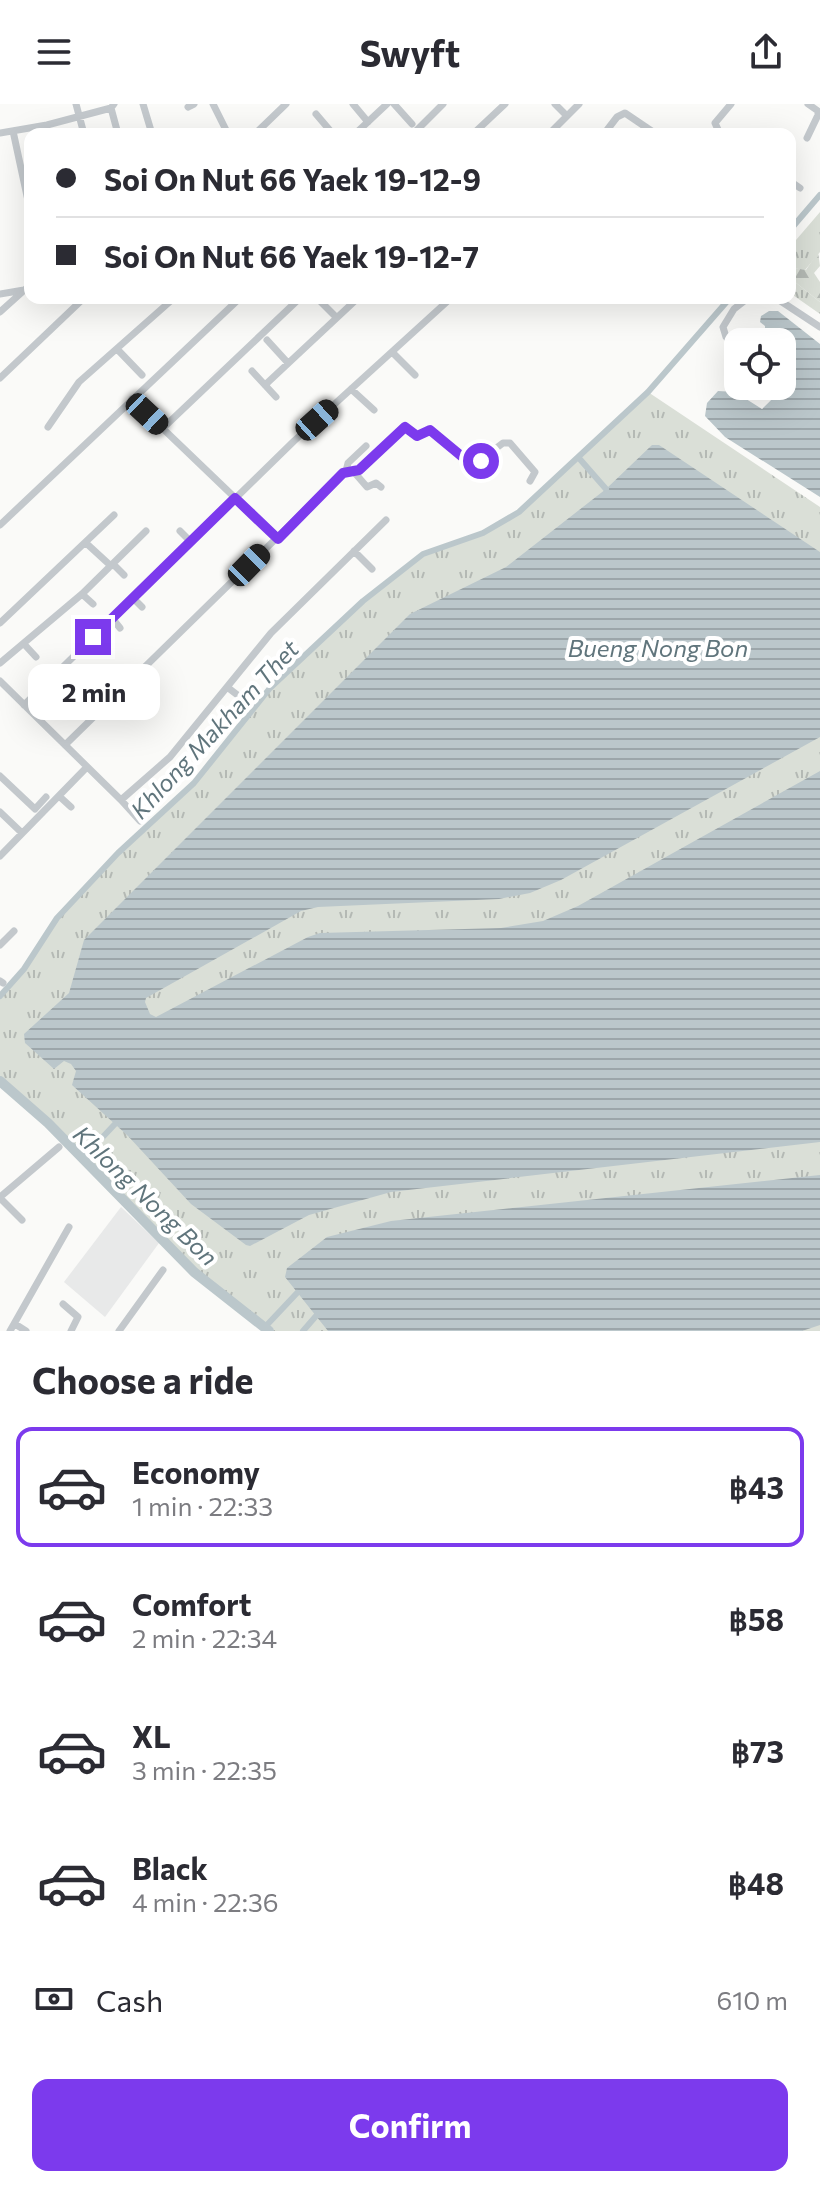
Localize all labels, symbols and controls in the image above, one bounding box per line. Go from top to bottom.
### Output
icon: menu [32,30,76,74]
text: Swyft [360,30,460,74]
icon: share [744,30,788,74]
text: Soi On Nut 66 Yaek 19-12-9 [104,160,481,197]
text: Soi On Nut 66 Yaek 19-12-7 [104,237,479,274]
map controls [724,328,796,400]
button: locate [724,328,796,400]
car [121,389,173,439]
car [291,395,343,445]
route start [463,443,499,479]
car [224,540,274,590]
route end [75,619,111,655]
water label: Khlong Makham Thet [124,633,305,824]
water label: Bueng Nong Bon [568,633,748,662]
callout: 2 min [27,665,159,721]
text: 2 min [62,676,126,707]
water label: Khlong Nong Bon [68,1119,224,1271]
text: Choose a ride [32,1357,253,1401]
icon: car [36,1451,108,1523]
text: Economy [132,1453,260,1490]
text: ฿43 [729,1468,784,1505]
text: 1 min · 22:33 [132,1490,273,1521]
icon: car [36,1583,108,1655]
text: Comfort [132,1585,251,1622]
text: ฿58 [729,1600,784,1637]
text: 2 min · 22:34 [132,1622,277,1653]
icon: car [36,1715,108,1787]
text: XL [132,1717,171,1754]
text: ฿73 [731,1732,784,1769]
text: 3 min · 22:35 [132,1754,277,1785]
icon: car [36,1847,108,1919]
text: Black [132,1849,208,1886]
text: ฿48 [728,1864,784,1901]
text: 4 min · 22:36 [132,1886,279,1917]
icon: cash [32,1977,76,2021]
text: Cash [96,1981,163,2018]
text: 610 m [716,1984,788,2015]
button: Confirm [32,2079,788,2171]

